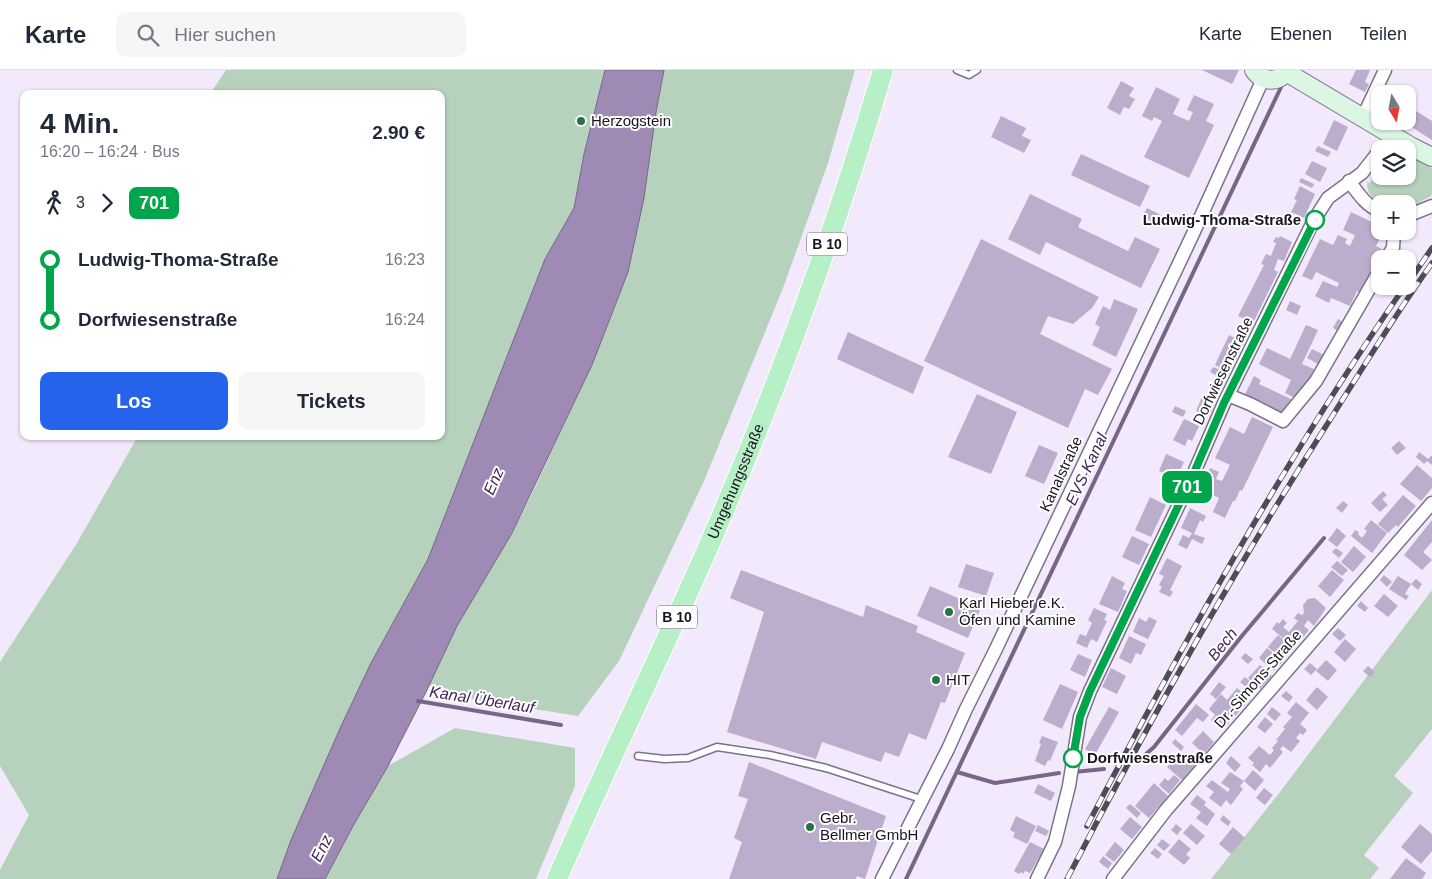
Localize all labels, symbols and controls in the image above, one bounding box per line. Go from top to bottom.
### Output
search box [116,12,466,57]
text: Karte [25,21,86,48]
icon: search [134,21,162,49]
text: Hier suchen [174,24,276,45]
text: Karte [1199,24,1242,44]
text: Ebenen [1270,24,1332,44]
text: Teilen [1360,24,1407,44]
north arrow [1371,85,1416,130]
map controls [1371,85,1416,295]
text: 4 Min. [40,108,119,139]
place label: Herzogstein [591,112,671,129]
marker: Herzogstein [575,115,587,127]
text: 2.90 € [372,122,425,143]
button: layers [1371,140,1416,185]
text: 16:20 – 16:24 · Bus [40,143,180,160]
icon: walk [40,189,68,217]
icon: forward [93,189,121,217]
text: 701 [139,193,169,213]
text: 3 [76,194,85,211]
button: + [1371,195,1416,240]
marker: Ludwig-Thoma-Straße [1305,210,1325,230]
place label: Ludwig-Thoma-Straße [1143,211,1301,228]
road number: B 10 [807,232,847,255]
text: Ludwig-Thoma-Straße [78,249,279,270]
button: − [1371,250,1416,295]
text: 16:23 [385,251,425,268]
text: Dorfwiesenstraße [78,309,237,330]
text: 16:24 [385,311,425,328]
street label: Dorfwiesenstraße [1189,314,1256,427]
button: Los [40,372,228,430]
button: Tickets [238,372,425,430]
street label: Umgehungsstraße [704,421,767,542]
water label: EVS Kanal [1062,430,1111,508]
street label: Kanalstraße [1036,434,1085,514]
water label: Enz [480,465,507,497]
line badge: 701 [1158,471,1216,503]
text: 701 [1172,477,1202,497]
place label: Karl Hieber e.K. Öfen und Kamine [959,594,1076,628]
road number: B 10 [657,606,697,628]
marker: Karl Hieber e.K. Öfen und Kamine [943,606,955,618]
water label: Bech [1204,625,1241,664]
street label: Dr.-Simons-Straße [1210,626,1305,731]
place label: HIT [946,671,970,688]
marker: HIT [930,674,942,686]
water label: Kanal Überlauf [428,683,537,716]
marker: Dorfwiesenstraße [1063,748,1083,768]
place label: Dorfwiesenstraße [1087,749,1213,766]
place label: Gebr. Bellmer GmbH [820,809,918,843]
marker: Gebr. Bellmer GmbH [804,821,816,833]
water label: Enz [308,832,335,864]

